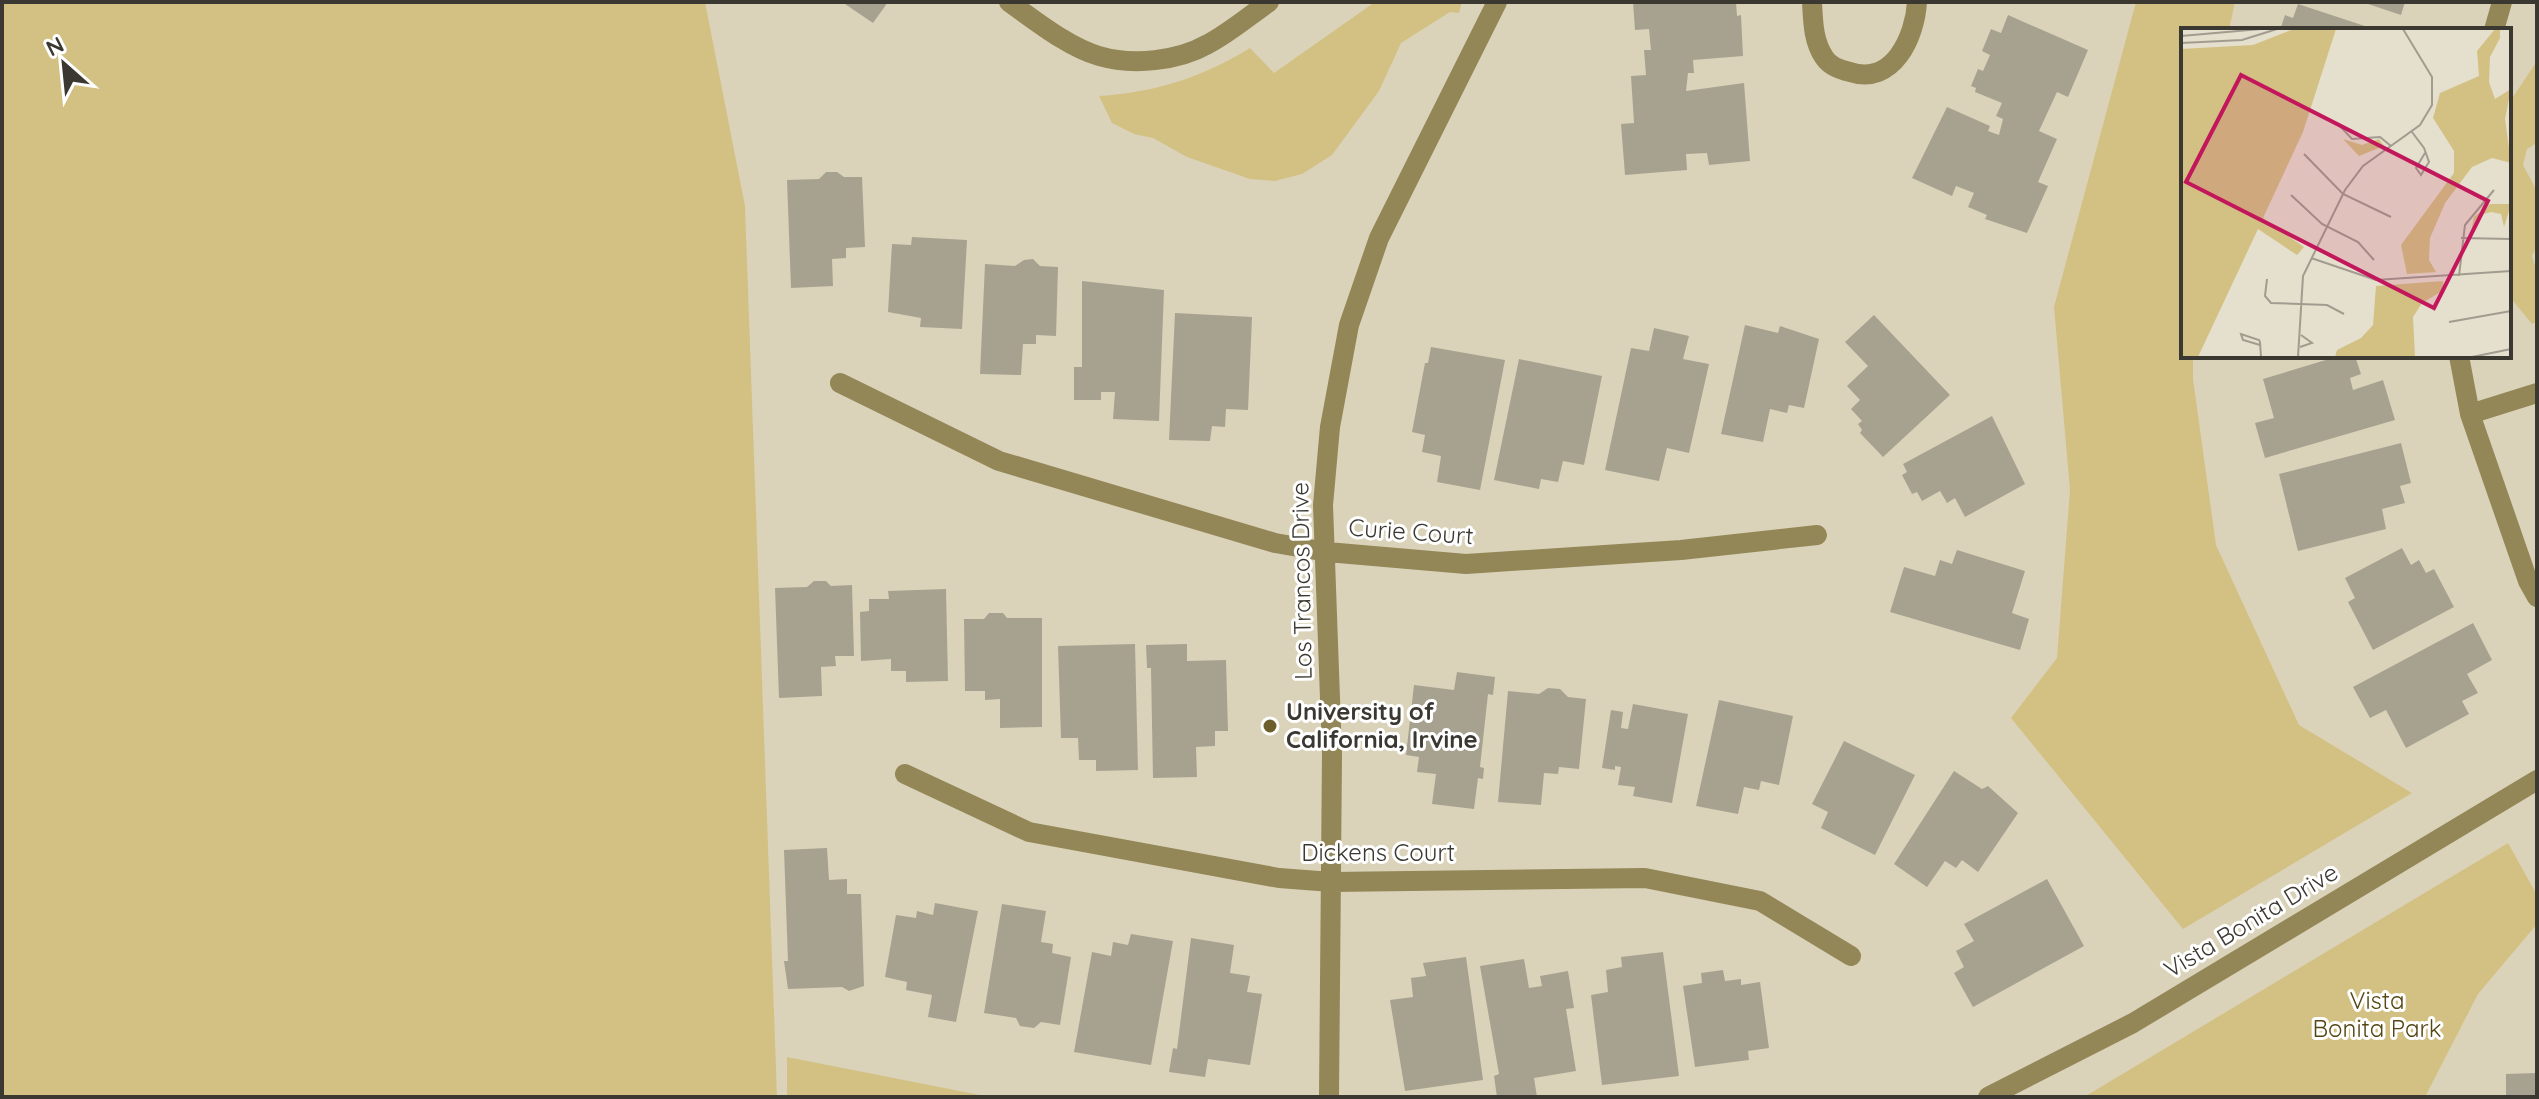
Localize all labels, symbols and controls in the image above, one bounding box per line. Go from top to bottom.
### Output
north arrow [24,24,104,104]
inset map [2181,28,2511,358]
text: N [41,30,68,62]
street label: Los Trancos Drive [1284,482,1318,680]
street label: Curie Court [1348,512,1474,550]
place label: University of California, Irvine [1286,696,1478,754]
marker: University of California, Irvine [1261,717,1279,735]
street label: Dickens Court [1301,837,1455,867]
street label: Vista Bonita Drive [2158,856,2343,984]
park label: Vista Bonita Park [2312,985,2442,1043]

